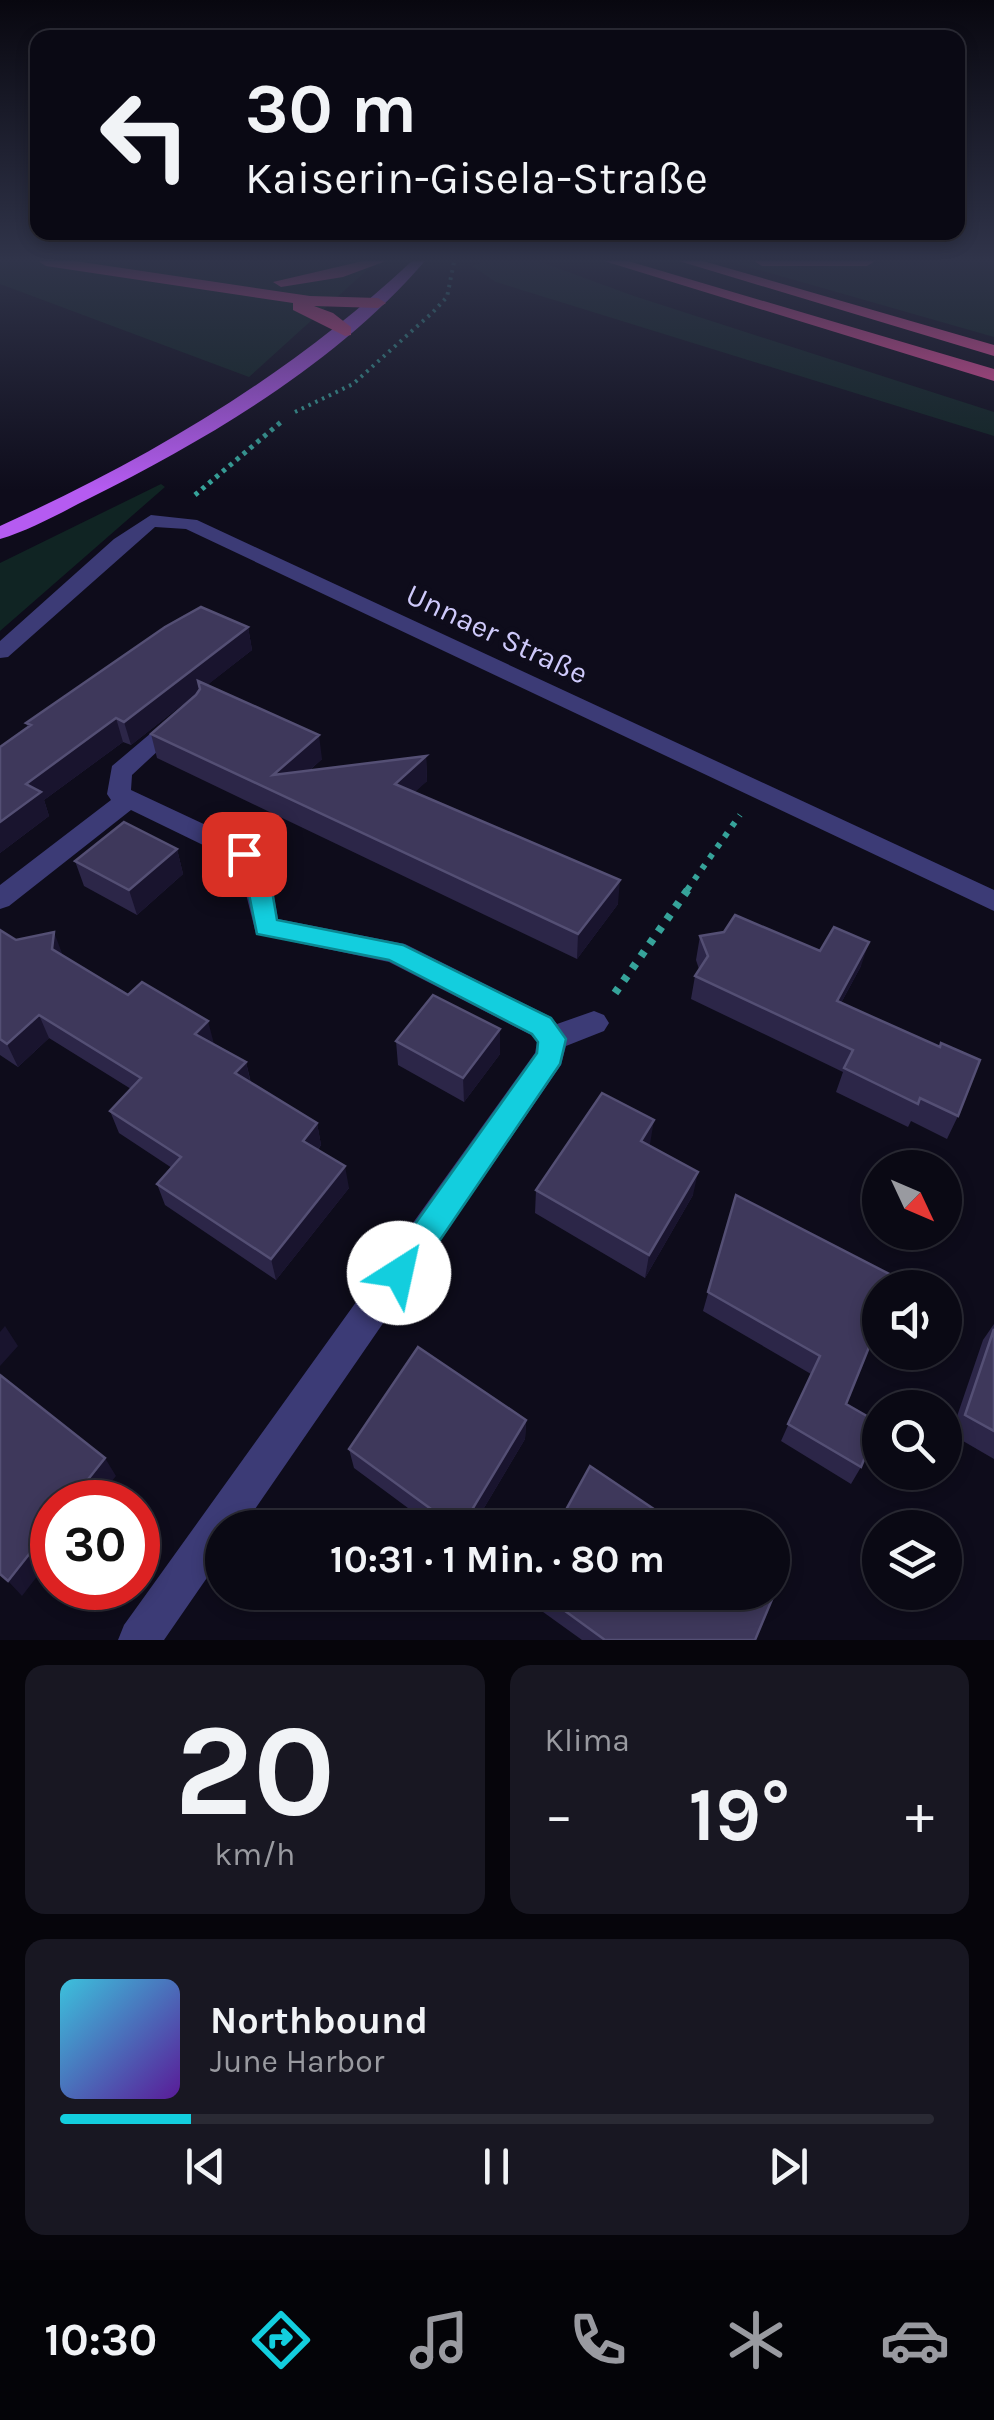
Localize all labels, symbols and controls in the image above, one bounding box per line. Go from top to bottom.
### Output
text: 30 m [245,68,417,150]
icon: left [80,70,210,200]
text: Kaiserin-Gisela-Straße [245,152,708,204]
street label: Unnaer Straße [400,576,594,692]
pin [202,812,287,897]
icon: arrive [217,827,272,882]
north arrow [862,1150,962,1250]
map controls [862,1150,962,1610]
position arrow [347,1221,451,1325]
button: sound [862,1270,962,1370]
button: search [862,1390,962,1490]
speed limit sign: 30 [30,1480,160,1610]
button: layers [862,1510,962,1610]
text: 10:31 · 1 Min. · 80 m [330,1537,665,1582]
text: 20 [174,1695,335,1847]
text: Klima [545,1722,630,1759]
text: 19° [688,1771,790,1859]
text: − [545,1783,573,1847]
text: + [905,1783,934,1847]
text: km/h [214,1836,295,1873]
text: Northbound [210,1998,428,2043]
text: June Harbor [210,2043,384,2080]
icon: previous [178,2139,233,2194]
icon: pause [469,2139,524,2194]
icon: next [761,2139,816,2194]
icon: directions [246,2305,316,2375]
icon: music [404,2305,474,2375]
icon: phone [563,2305,633,2375]
icon: climate [721,2305,791,2375]
icon: car [880,2305,950,2375]
text: 10:30 [44,2314,157,2366]

